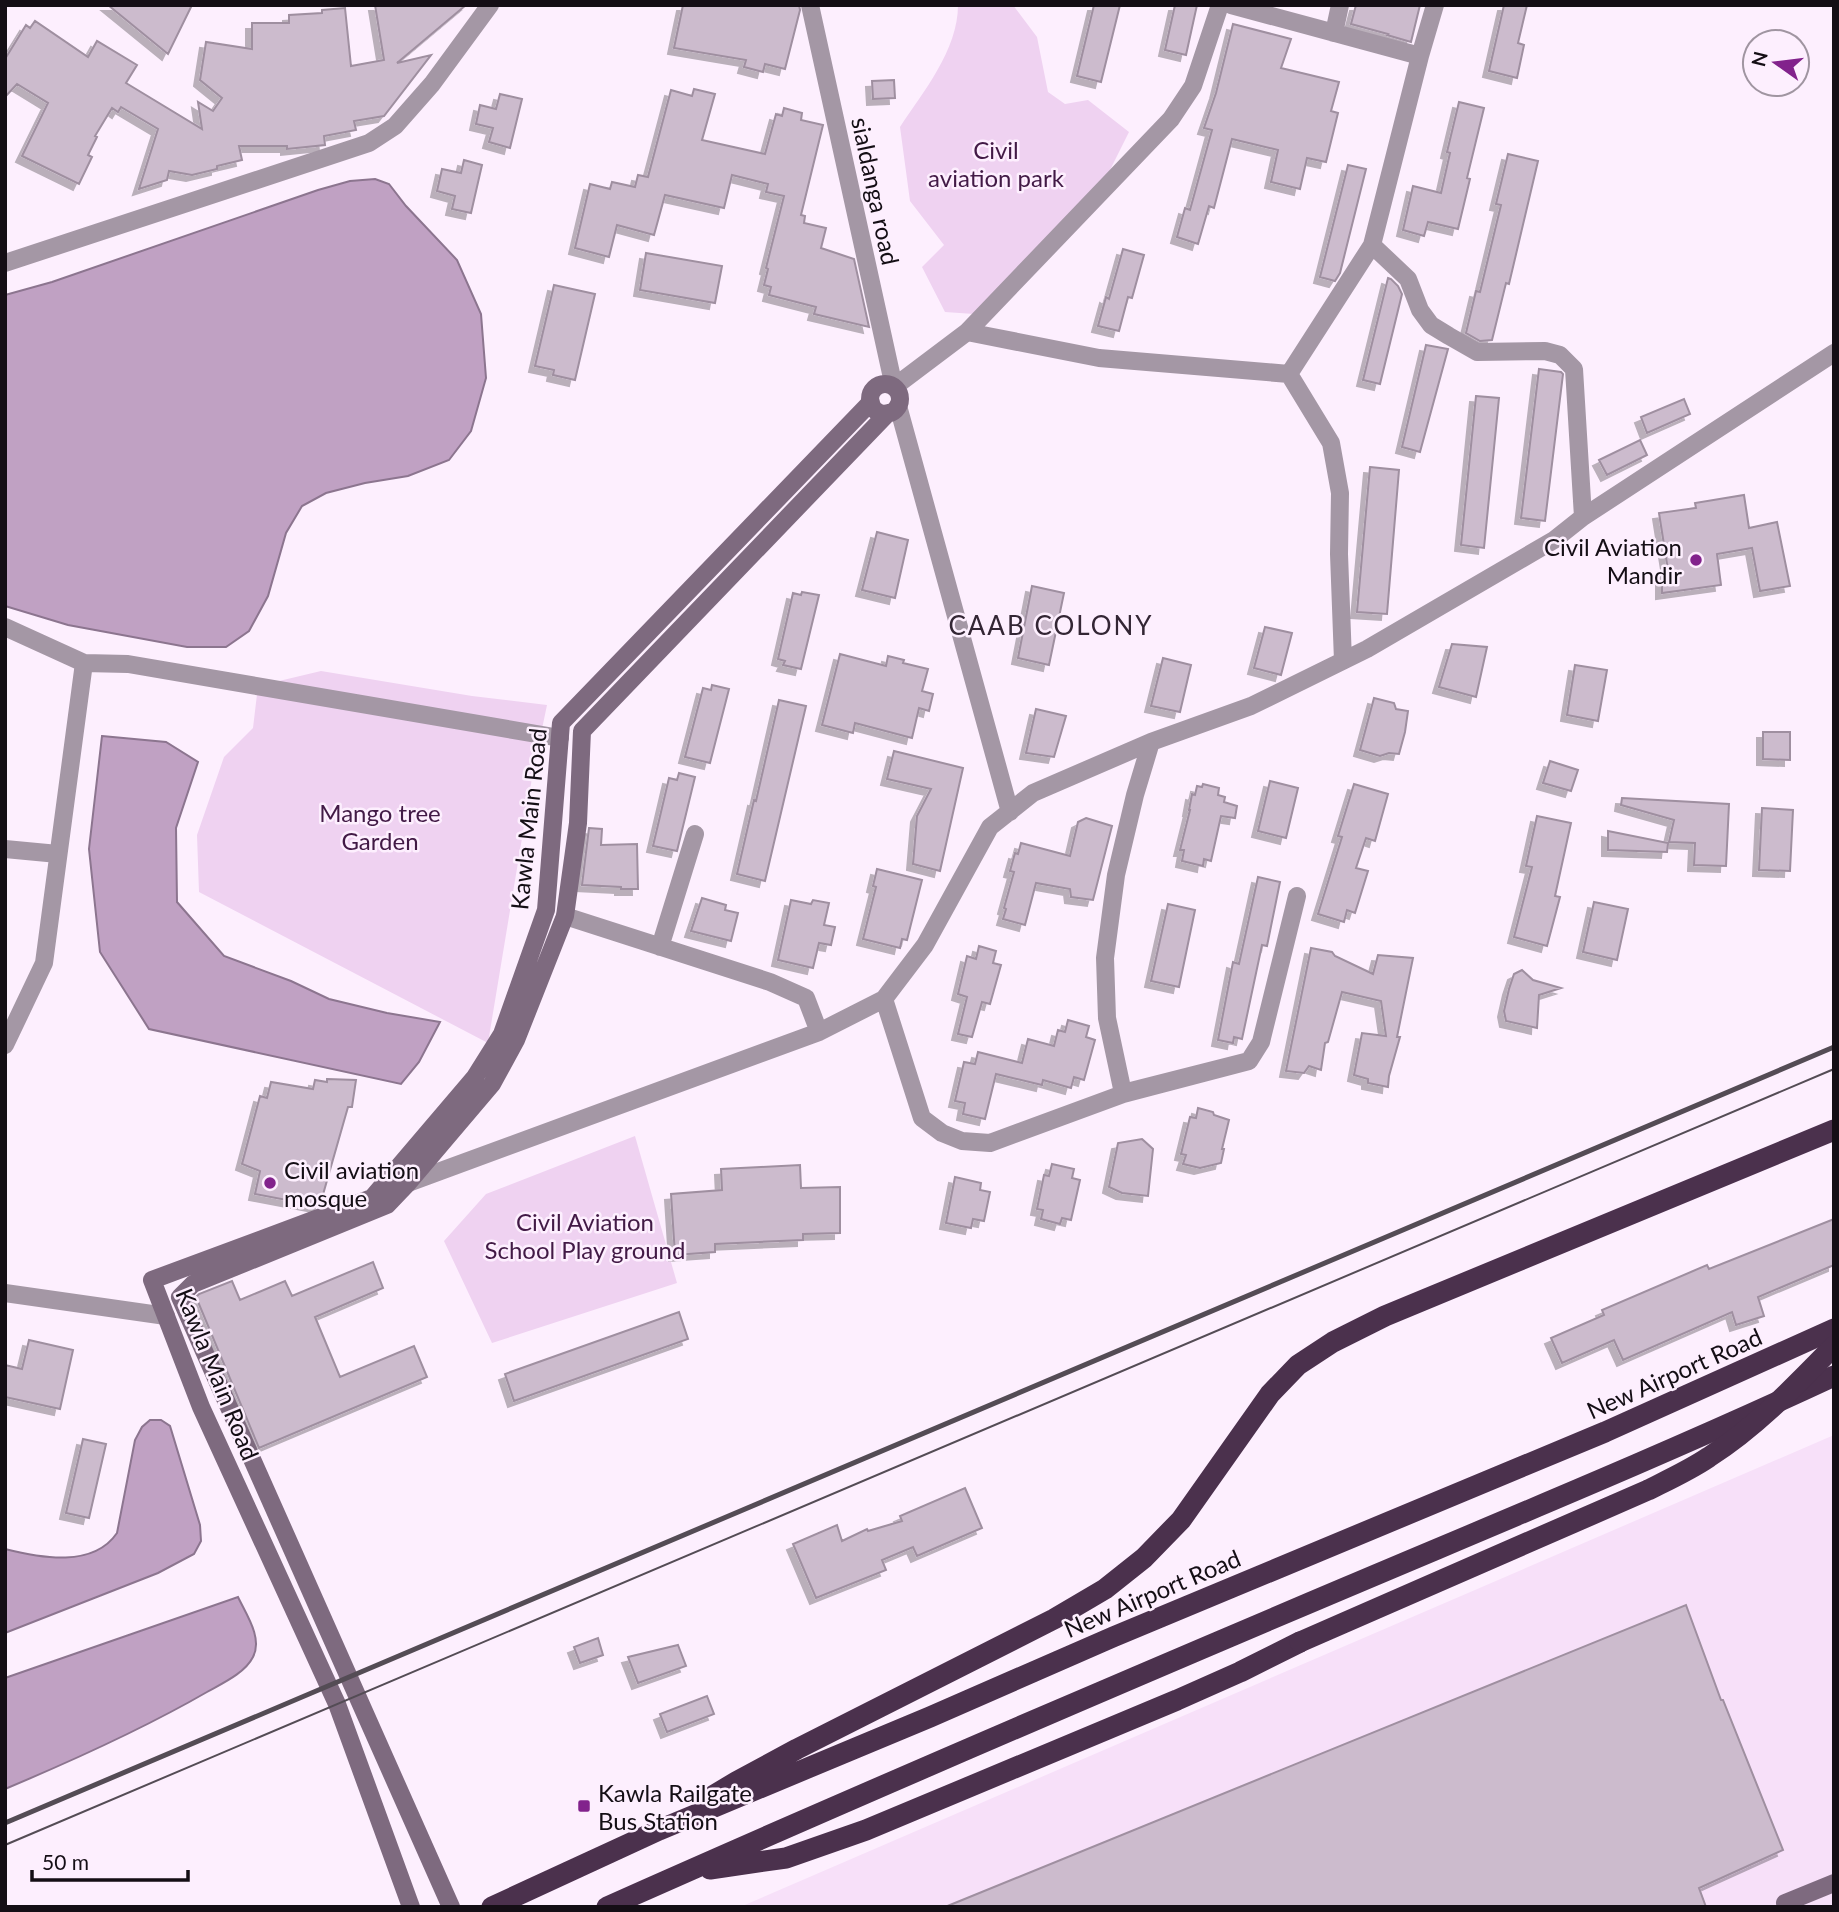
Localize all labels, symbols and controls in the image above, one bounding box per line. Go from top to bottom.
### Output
north arrow [1741,28,1811,98]
text: N [1746,49,1772,69]
street label: sialdanga road [846,114,906,268]
park label: Civil aviation park [928,135,1065,192]
place label: Civil Aviation Mandir [1544,532,1682,589]
marker: Civil Aviation Mandir [1688,552,1704,568]
district label: CAAB COLONY [948,609,1154,641]
street label: Kawla Main Road [504,727,552,911]
park label: Mango tree Garden [319,798,441,855]
place label: Civil aviation mosque [284,1155,419,1212]
marker: Civil aviation mosque [262,1175,278,1191]
park label: Civil Aviation School Play ground [485,1207,685,1264]
street label: Kawla Main Road [170,1284,266,1464]
street label: New Airport Road [1582,1321,1766,1425]
street label: New Airport Road [1059,1543,1245,1643]
place label: Kawla Railgate Bus Station [598,1778,752,1835]
marker: Kawla Railgate Bus Station [576,1798,592,1814]
scale bar [32,1839,187,1883]
text: 50 m [42,1849,89,1874]

